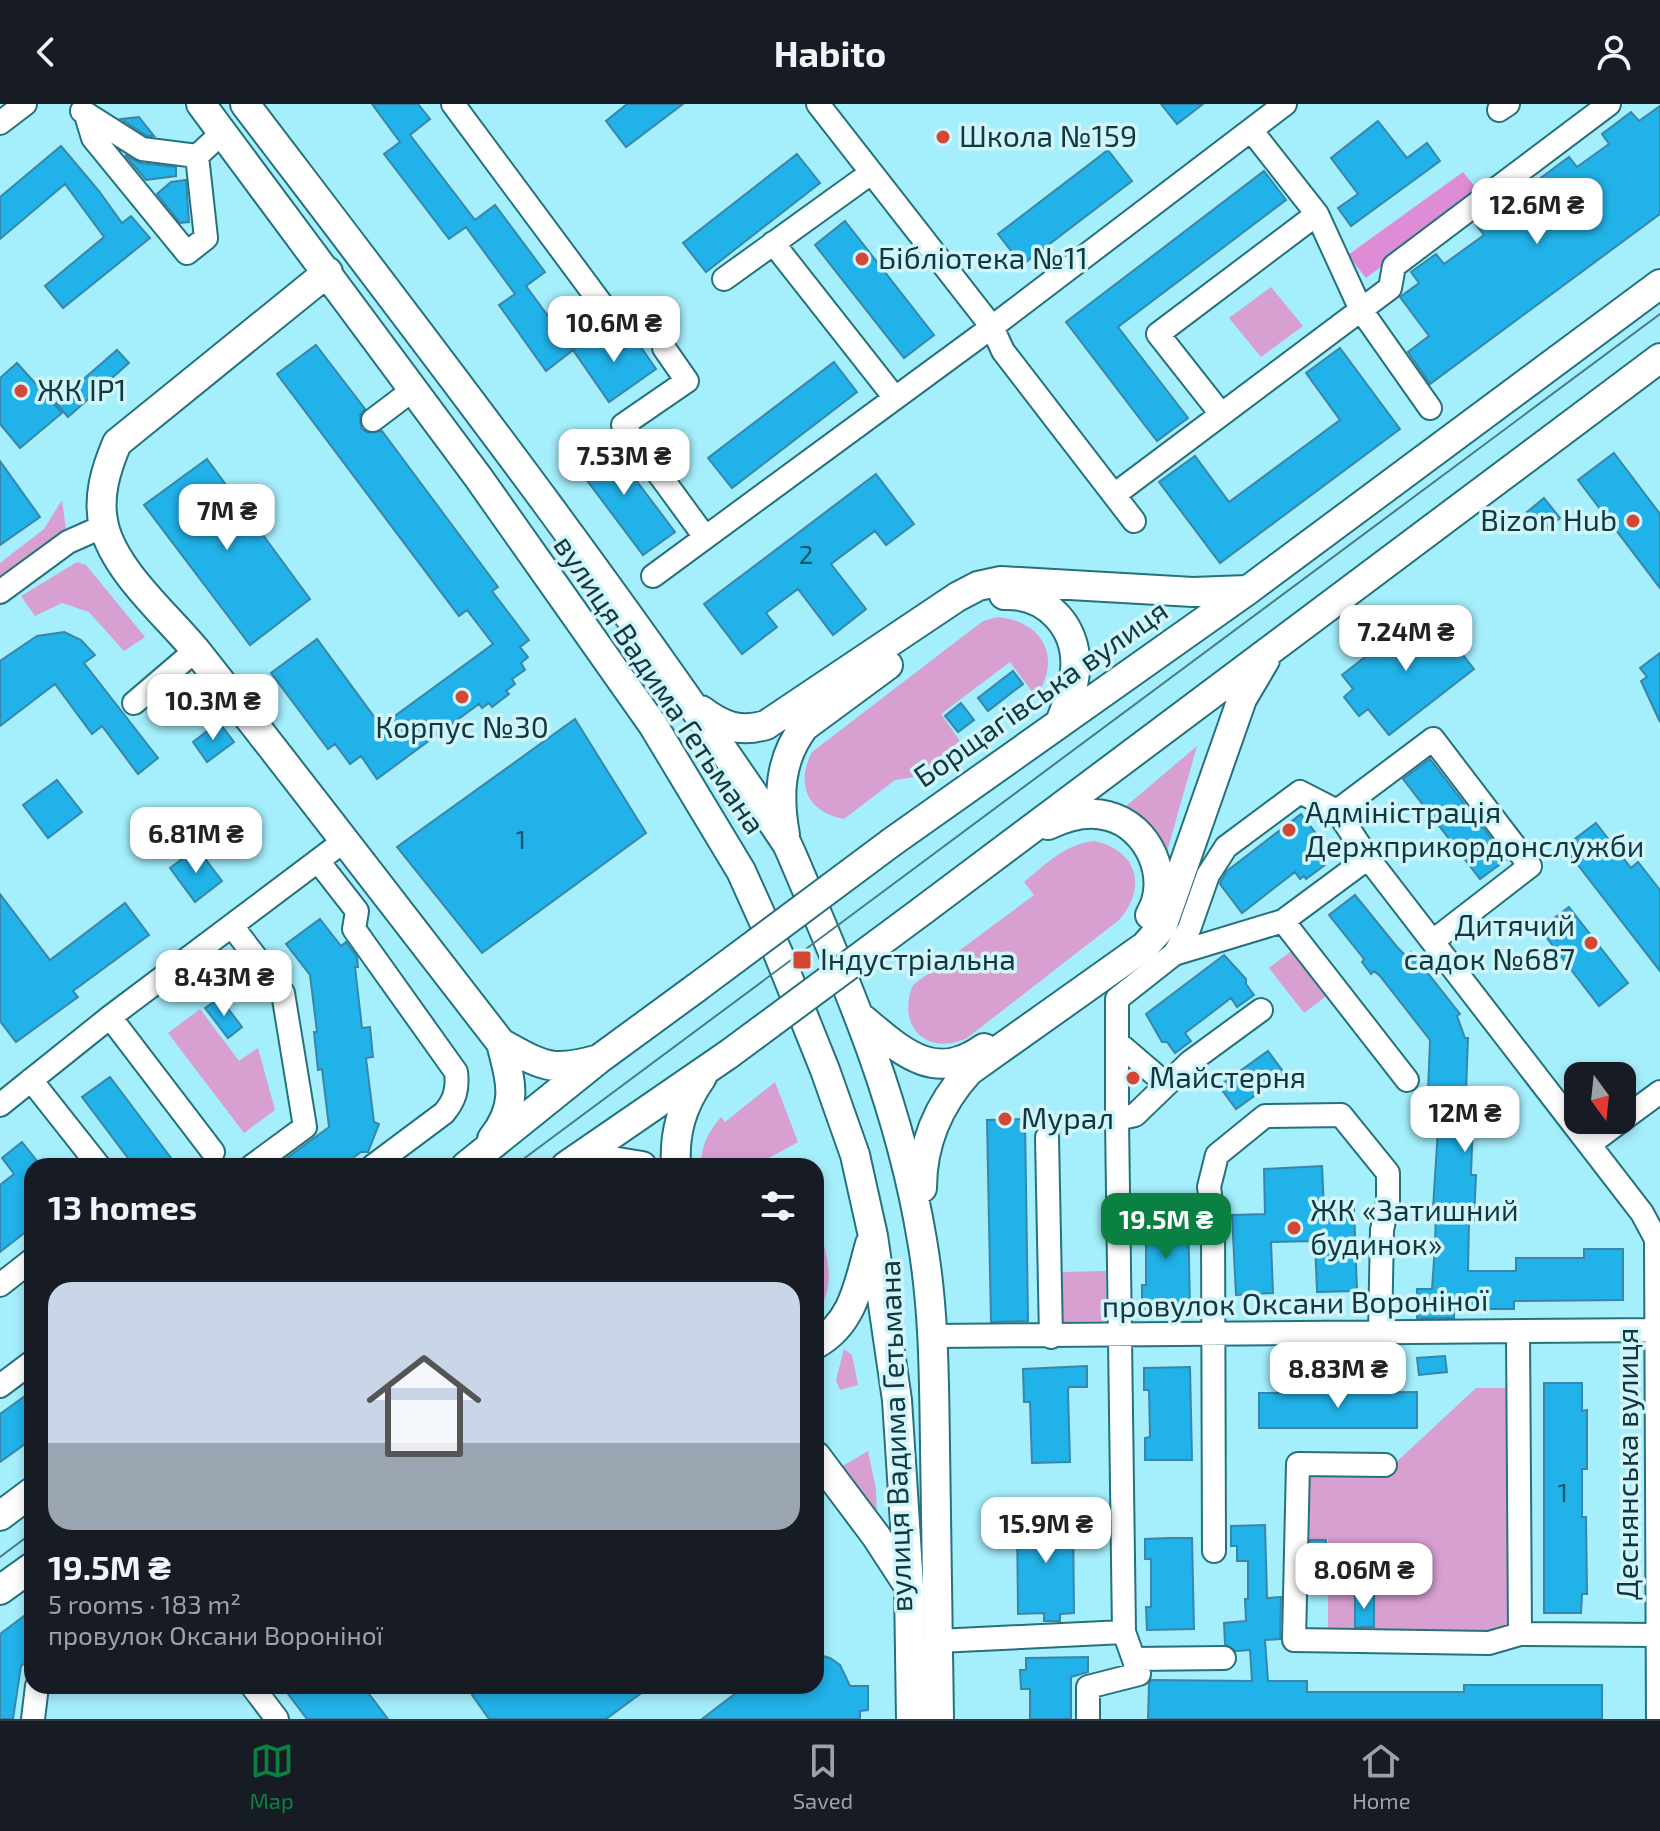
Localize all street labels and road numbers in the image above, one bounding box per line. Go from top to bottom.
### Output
street label: вулиця Вадима Гетьмана [546,528,774,841]
street label: Борщагівська вулиця [906,591,1174,794]
street label: вулиця Вадима Гетьмана [870,1259,919,1613]
street label: провулок Оксани Вороніної [1101,1281,1489,1324]
street label: Деснянська вулиця [1608,1328,1645,1600]

